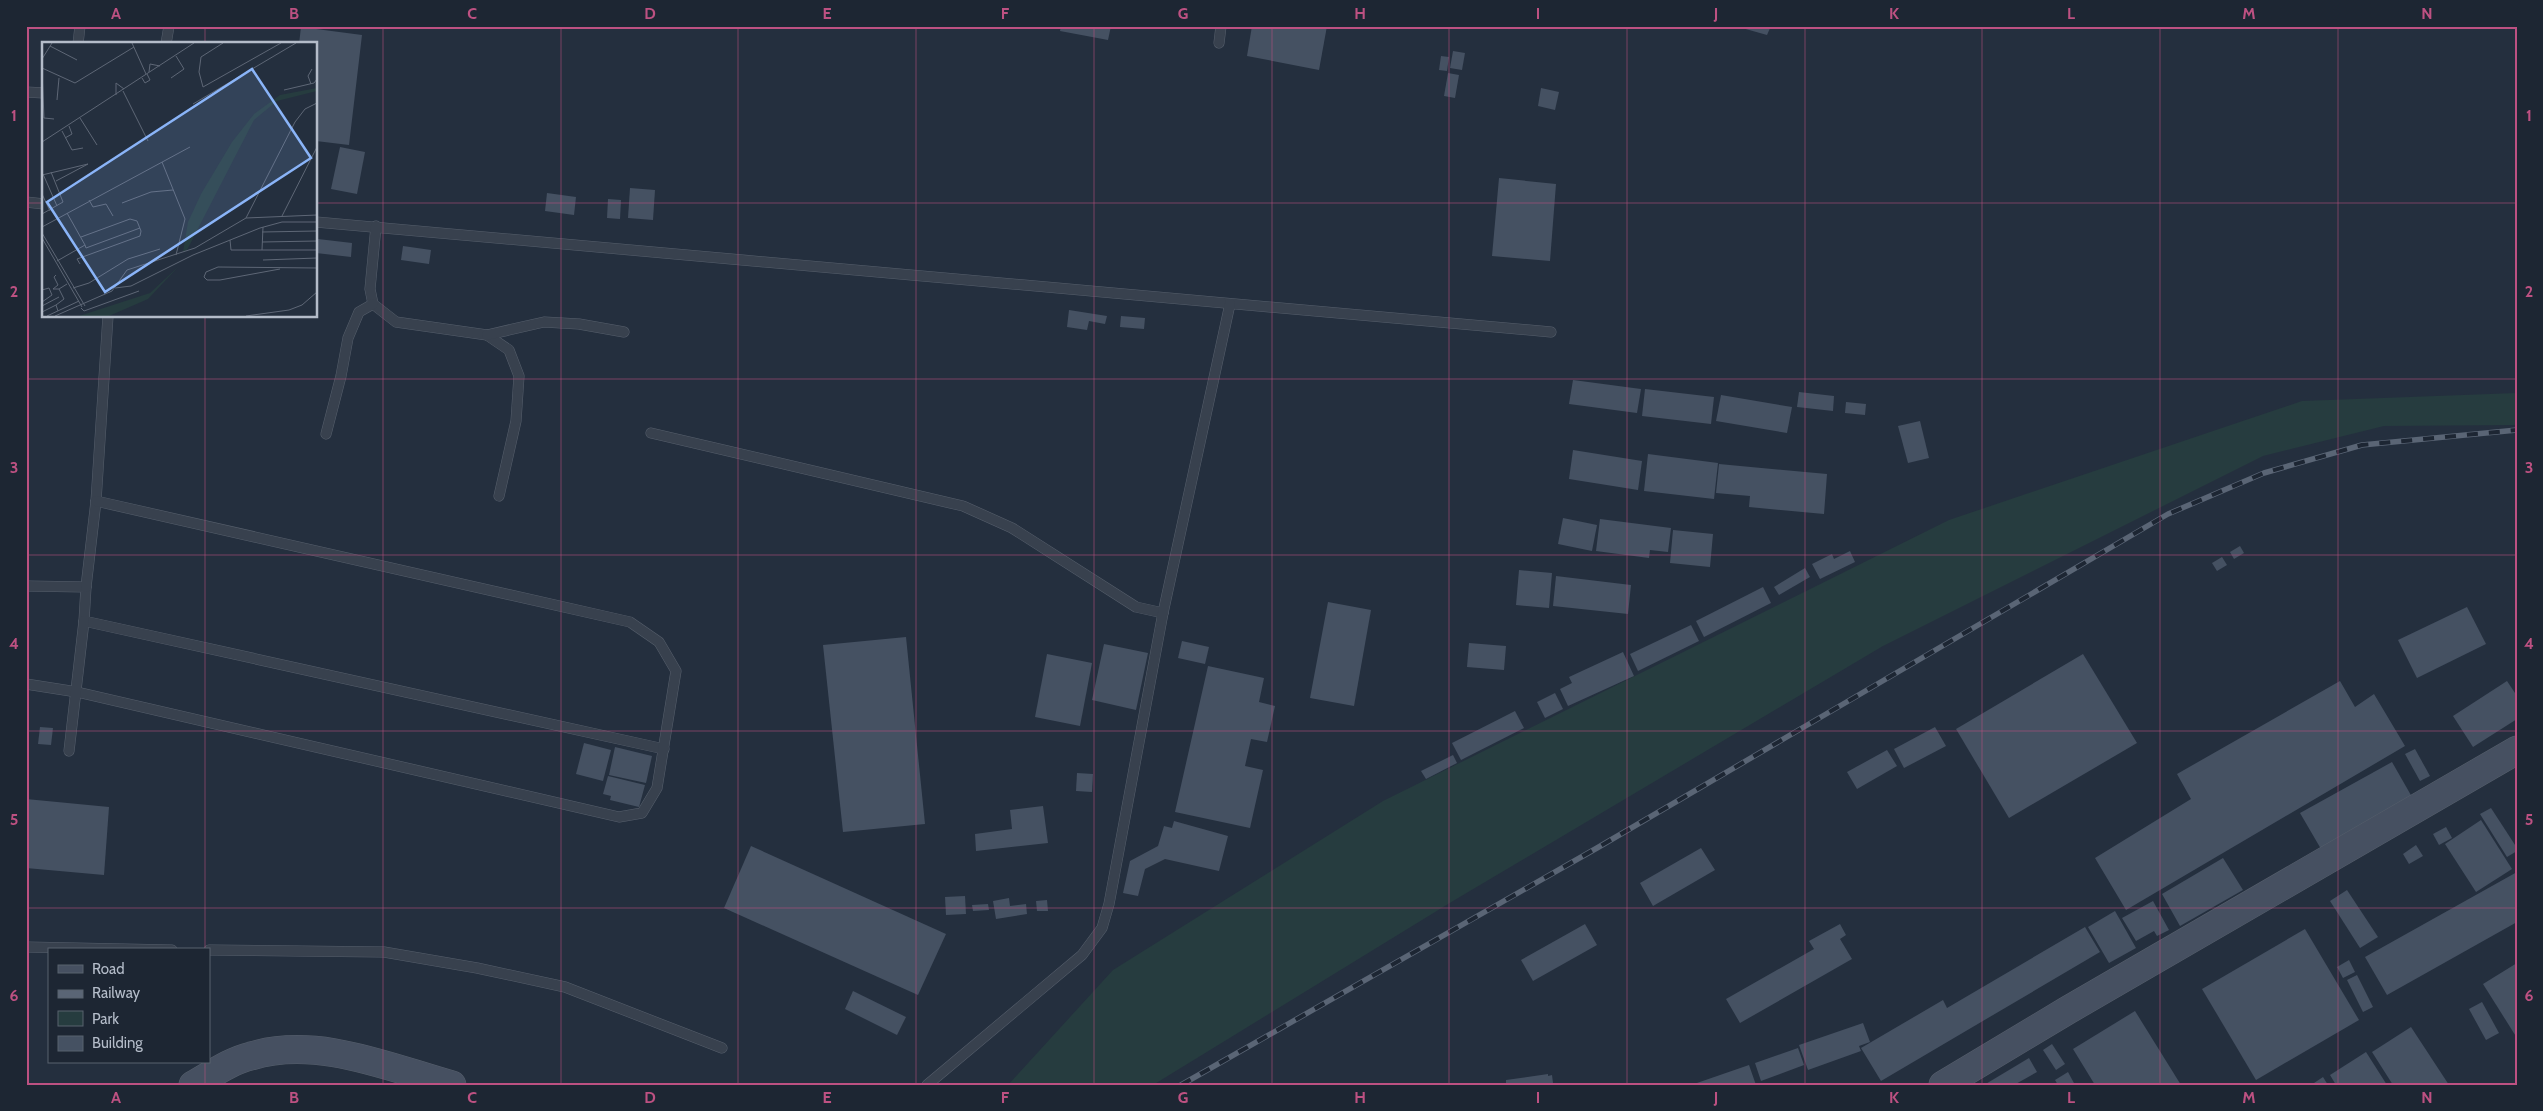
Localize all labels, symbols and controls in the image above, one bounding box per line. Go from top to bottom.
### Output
text: A [111,4,121,23]
text: B [289,4,299,23]
text: C [467,4,477,23]
text: D [644,4,656,23]
text: E [822,4,832,23]
text: F [1001,4,1010,23]
text: G [1178,4,1188,23]
text: H [1354,4,1366,23]
text: I [1536,4,1540,23]
text: J [1713,4,1718,23]
text: K [1889,4,1899,23]
text: L [2067,4,2075,23]
text: M [2242,4,2256,23]
text: N [2421,4,2433,23]
inset map [42,42,318,318]
text: 1 [11,106,17,125]
text: 1 [2526,106,2532,125]
text: 2 [10,282,18,301]
text: 2 [2525,282,2533,301]
text: 3 [10,458,18,477]
text: 3 [2525,458,2533,477]
text: 4 [9,634,19,653]
text: 4 [2524,634,2534,653]
text: 5 [10,810,18,829]
text: 5 [2525,810,2533,829]
legend [48,948,210,1064]
text: Road [92,960,125,978]
text: Railway [92,984,141,1002]
text: 6 [10,986,19,1005]
text: 6 [2525,986,2534,1005]
text: Park [92,1010,119,1028]
text: Building [92,1034,143,1052]
text: A [111,1088,121,1107]
text: B [289,1088,299,1107]
text: C [467,1088,477,1107]
text: D [644,1088,656,1107]
text: E [822,1088,832,1107]
text: F [1001,1088,1010,1107]
text: G [1178,1088,1188,1107]
text: H [1354,1088,1366,1107]
text: I [1536,1088,1540,1107]
text: J [1713,1088,1718,1107]
text: K [1889,1088,1899,1107]
text: L [2067,1088,2075,1107]
text: M [2242,1088,2256,1107]
text: N [2421,1088,2433,1107]

